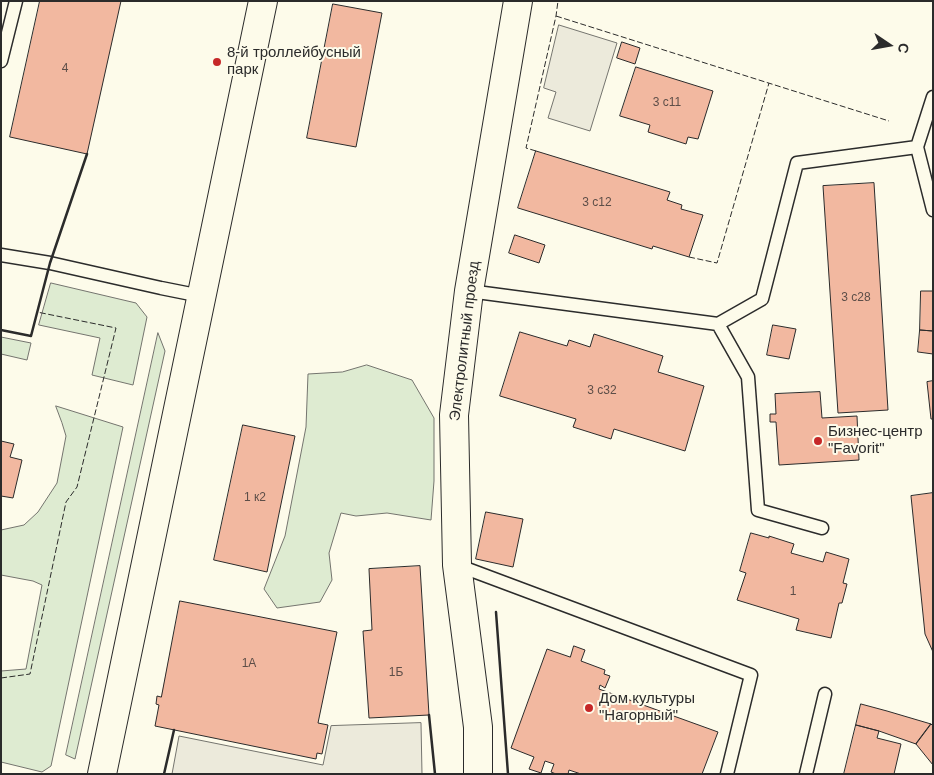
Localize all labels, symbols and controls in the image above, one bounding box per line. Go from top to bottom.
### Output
north arrow [864,20,914,70]
text: С [895,42,913,55]
place label: 8-й троллейбусный парк [227,44,361,79]
marker: 8-й троллейбусный парк [211,56,223,68]
house number: 4 [62,62,68,76]
house number: 3 с11 [653,96,681,110]
house number: 3 с12 [582,196,612,210]
street label: Электролитный проезд [446,260,484,422]
house number: 3 с28 [841,291,871,305]
house number: 3 с32 [587,384,617,398]
place label: Бизнес-центр "Favorit" [828,423,922,458]
marker: Бизнес-центр "Favorit" [812,435,824,447]
house number: 1 к2 [244,491,266,505]
house number: 1 [790,585,796,599]
house number: 1А [242,657,256,671]
house number: 1Б [389,666,403,680]
place label: Дом культуры "Нагорный" [599,690,695,725]
marker: Дом культуры "Нагорный" [583,702,595,714]

